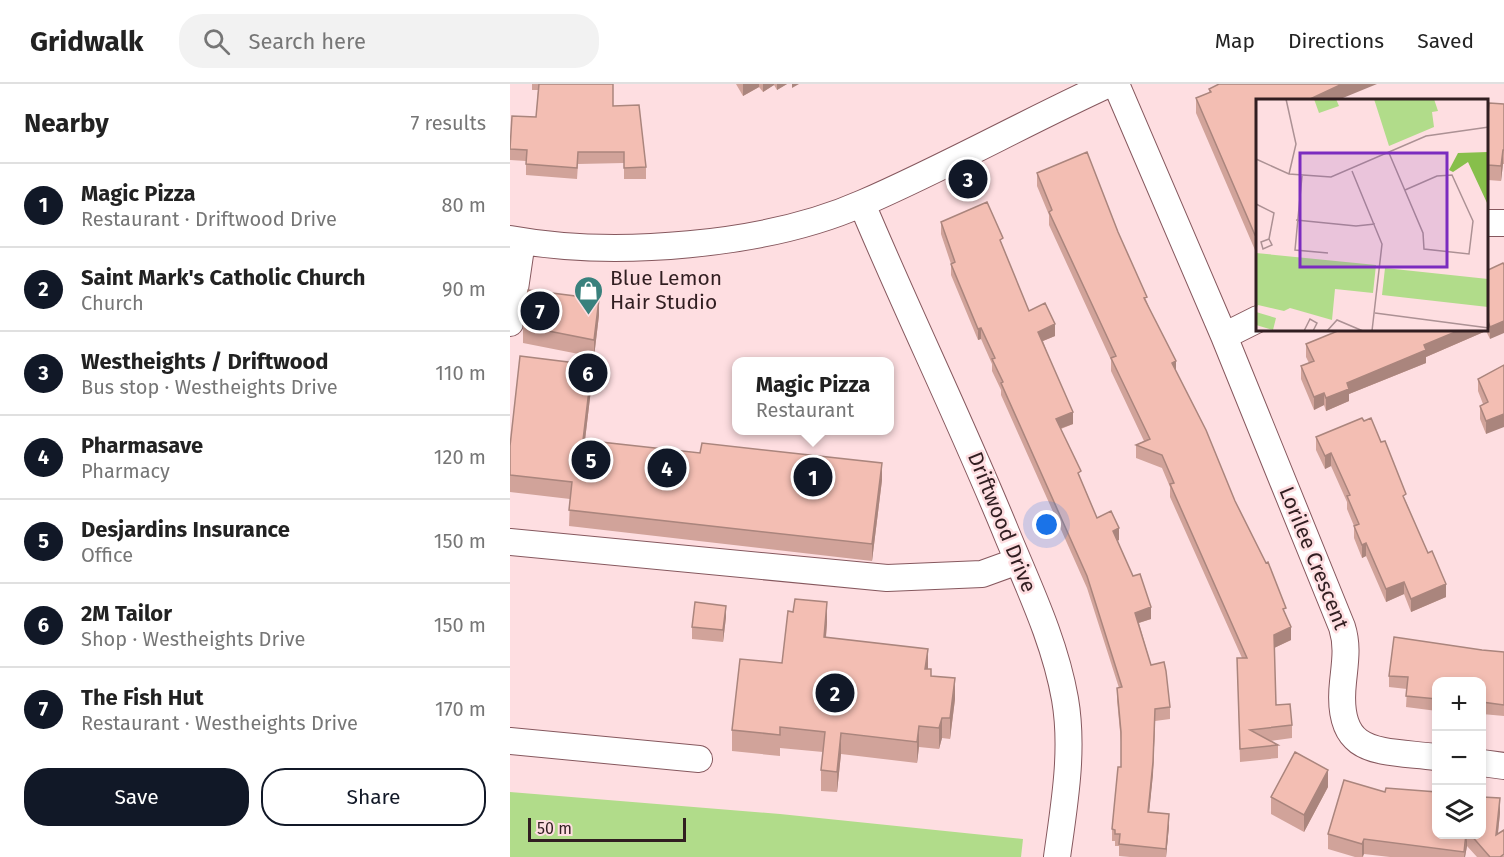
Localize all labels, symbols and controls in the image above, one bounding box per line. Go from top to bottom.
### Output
search box [179,14,599,68]
text: Gridwalk [30,25,143,58]
icon: search [200,25,233,58]
text: Search here [248,28,366,55]
text: Map [1215,28,1255,54]
text: Directions [1288,28,1384,54]
text: Saved [1417,28,1474,54]
inset map [1256,99,1489,332]
text: Nearby [24,108,109,139]
text: 7 results [410,111,486,135]
pin: 3 [948,156,988,202]
text: Magic Pizza [81,180,196,207]
text: 1 [39,193,48,217]
text: 80 m [441,193,486,217]
text: Restaurant · Driftwood Drive [81,207,337,231]
text: Saint Mark's Catholic Church [81,264,366,291]
place label: Blue Lemon Hair Studio [610,265,722,315]
shop icon: Blue Lemon Hair Studio [573,274,605,316]
text: 2 [38,277,49,301]
text: 90 m [442,277,486,301]
pin: 7 [520,288,560,334]
text: Church [81,291,144,315]
text: Westheights / Driftwood [81,348,329,375]
pin: 6 [568,350,608,396]
popup [732,357,894,435]
text: 3 [38,361,49,385]
text: 110 m [435,361,486,385]
text: Magic Pizza [756,371,870,398]
text: Bus stop · Westheights Drive [81,375,338,399]
text: Restaurant [756,398,854,422]
text: Pharmasave [81,432,203,459]
pin: 5 [572,438,610,482]
text: 4 [38,445,49,469]
text: 120 m [434,445,486,469]
pin: 4 [648,446,686,490]
street label: Driftwood Drive [962,448,1042,596]
pin: 1 [794,454,832,500]
text: Pharmacy [81,459,170,483]
street label: Lorilee Crescent [1274,483,1355,634]
your location [1032,510,1061,539]
text: Desjardins Insurance [81,516,290,543]
text: 5 [38,529,49,553]
text: 150 m [434,529,486,553]
text: Office [81,543,133,567]
text: 2M Tailor [81,600,172,627]
text: 6 [38,613,49,637]
text: 150 m [434,613,486,637]
text: Shop · Westheights Drive [81,627,306,651]
pin: 2 [816,670,854,716]
map controls [1432,677,1486,839]
button: + [1432,677,1486,731]
text: The Fish Hut [81,684,203,711]
text: 7 [39,697,48,721]
text: 170 m [435,697,486,721]
text: Restaurant · Westheights Drive [81,711,358,735]
button: − [1432,731,1486,785]
button: Save [24,768,249,826]
button: Share [261,768,486,826]
button: layers [1432,785,1486,839]
scale bar [528,815,686,842]
text: 50 m [537,819,572,838]

